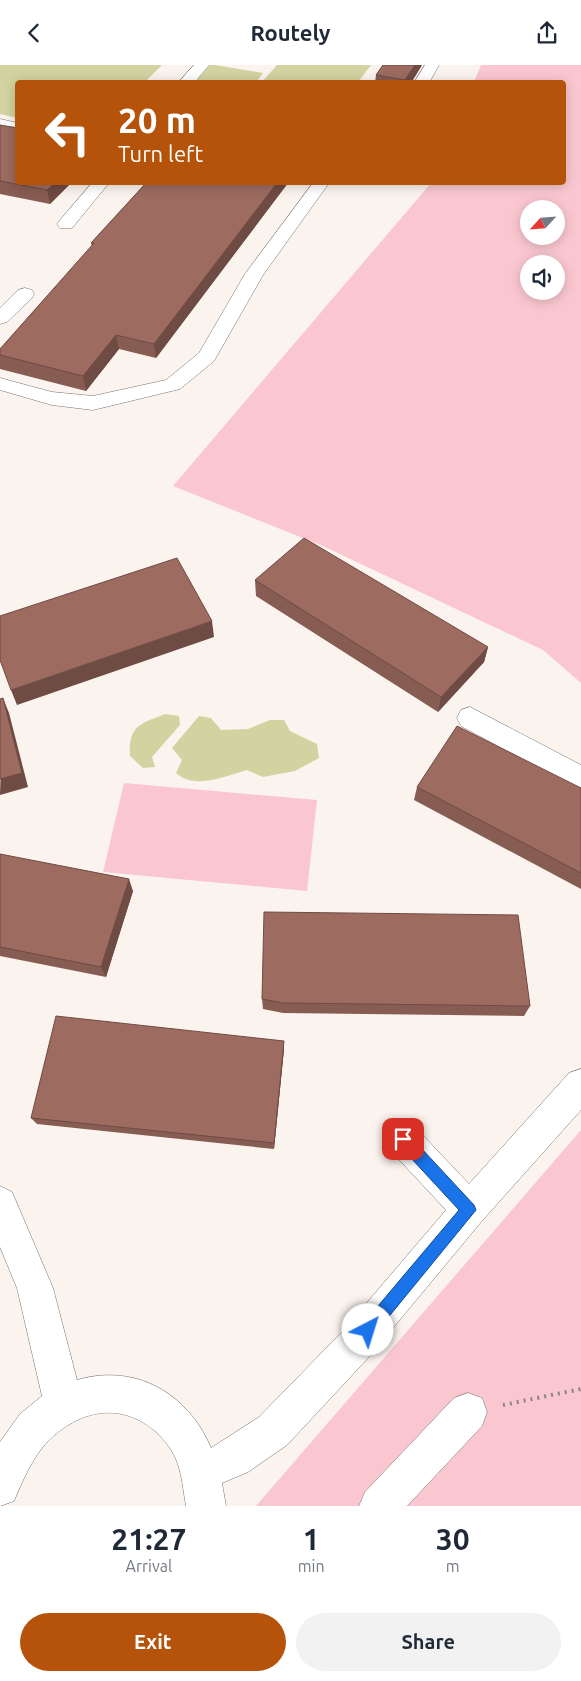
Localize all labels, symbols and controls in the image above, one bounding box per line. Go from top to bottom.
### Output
icon: back [20,19,48,47]
icon: share [533,19,561,47]
text: Routely [250,20,331,45]
icon: left [35,100,100,165]
text: 20 m [118,100,196,140]
text: Turn left [118,141,203,166]
north arrow [520,200,565,245]
map controls [520,200,565,300]
button: sound [520,255,565,300]
pin [382,1118,424,1160]
icon: arrive [389,1125,417,1153]
position arrow [341,1303,393,1355]
text: 21:27 [111,1522,186,1556]
text: 1 [303,1522,320,1556]
text: 30 [436,1522,470,1556]
text: Arrival [126,1557,172,1575]
text: min [298,1557,325,1575]
text: m [446,1557,460,1575]
button: Exit [20,1613,286,1671]
button: Share [296,1613,561,1671]

